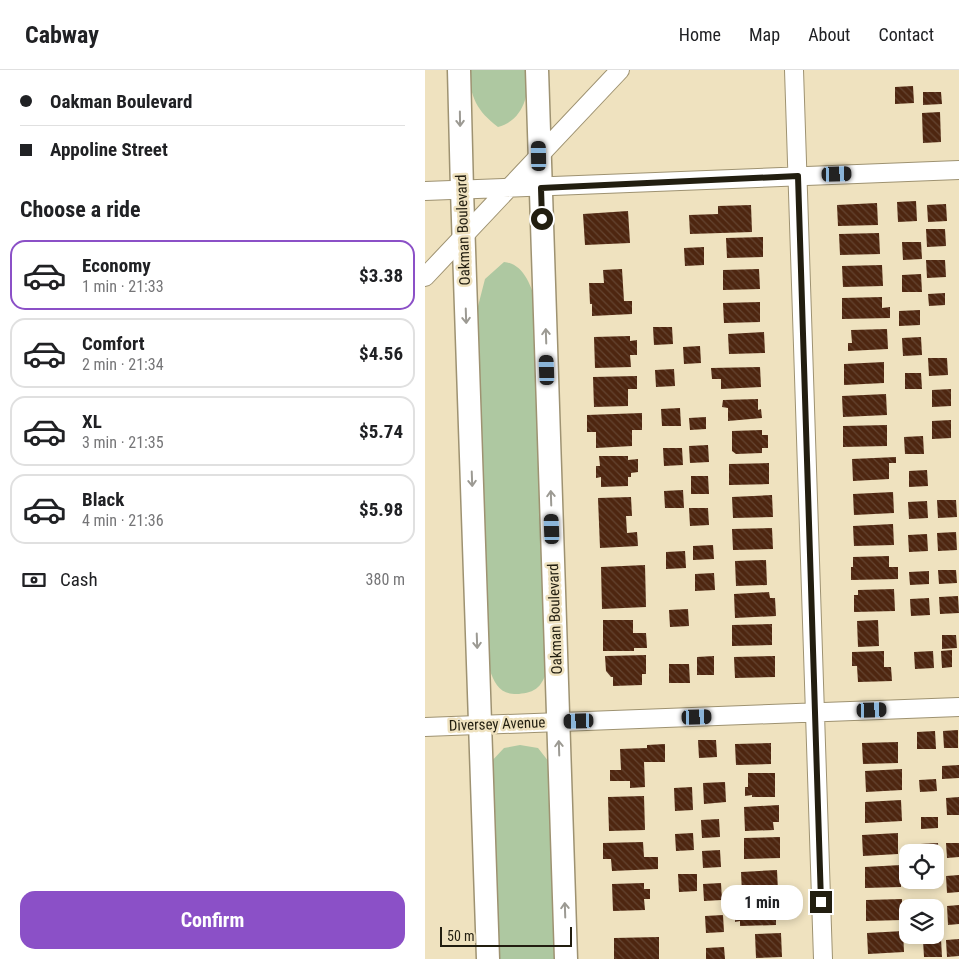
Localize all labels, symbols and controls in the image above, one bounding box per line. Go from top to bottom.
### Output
text: Cabway [25,21,99,49]
text: Home [679,24,721,45]
text: Map [749,24,780,45]
text: About [808,24,850,45]
text: Contact [878,24,934,45]
text: Oakman Boulevard [50,90,192,113]
one-way arrow [455,110,465,126]
text: Appoline Street [50,138,168,161]
car [531,141,546,171]
car [821,166,852,182]
street label: Oakman Boulevard [452,174,474,286]
text: Choose a ride [20,197,141,222]
route start [531,208,553,230]
icon: car [22,253,67,298]
text: Economy [82,254,151,277]
text: $3.38 [359,264,403,287]
text: 1 min · 21:33 [82,277,164,296]
one-way arrow [461,308,471,324]
one-way arrow [541,328,550,344]
icon: car [22,331,67,376]
text: Comfort [82,332,145,355]
text: $4.56 [359,342,403,365]
text: 2 min · 21:34 [82,355,164,374]
car [538,355,555,385]
icon: car [22,409,67,454]
text: XL [82,410,102,433]
text: $5.74 [359,420,403,443]
text: 3 min · 21:35 [82,433,164,452]
one-way arrow [467,470,476,486]
icon: car [22,487,67,532]
text: Black [82,488,124,511]
one-way arrow [546,490,556,506]
text: $5.98 [359,498,403,521]
text: 4 min · 21:36 [82,511,164,530]
car [543,514,560,544]
street label: Oakman Boulevard [544,563,566,675]
icon: cash [20,566,48,594]
text: Cash [60,568,98,591]
text: 380 m [366,570,405,589]
one-way arrow [472,632,482,649]
car [856,702,887,718]
car [681,709,712,725]
street label: Diversey Avenue [448,713,546,735]
car [563,713,594,729]
one-way arrow [555,740,564,756]
map controls [899,844,944,944]
button: locate [899,844,944,889]
callout: 1 min [721,884,803,920]
button: Confirm [20,891,405,949]
route end [810,891,832,913]
text: 1 min [744,893,780,912]
button: layers [899,899,944,944]
one-way arrow [560,903,569,919]
scale bar [440,924,573,947]
text: 50 m [447,928,475,944]

